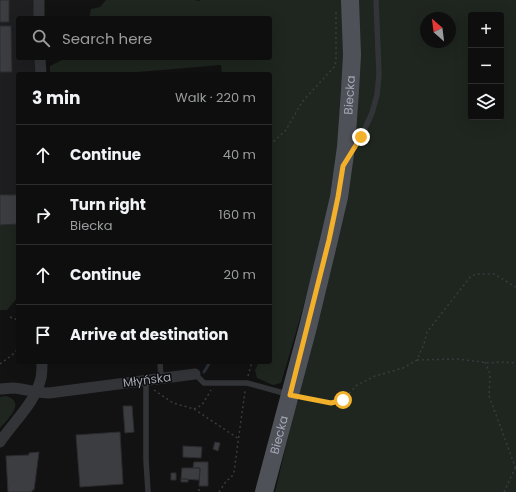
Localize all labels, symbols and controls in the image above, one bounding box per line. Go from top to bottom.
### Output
north arrow [420,12,456,48]
map controls [468,12,504,120]
button: + [468,12,504,48]
search box [16,16,272,60]
icon: search [30,27,52,49]
text: Search here [62,28,152,49]
button: − [468,48,504,84]
street label: Biecka [339,75,359,115]
button: layers [468,84,504,120]
text: 3 min [32,86,80,110]
text: Walk · 220 m [175,88,256,107]
route end [352,128,370,146]
icon: ahead [32,144,54,166]
text: Continue [70,144,141,165]
text: 40 m [223,145,256,164]
text: Turn right [70,194,146,215]
icon: right [32,204,54,226]
text: 160 m [219,205,256,224]
text: Biecka [70,216,113,235]
icon: ahead [32,264,54,286]
text: Continue [70,264,141,285]
text: 20 m [223,265,256,284]
icon: arrive [32,324,54,346]
text: Arrive at destination [70,324,228,345]
street label: Młyńska [122,368,172,391]
route start [334,391,352,409]
street label: Biecka [265,414,292,456]

